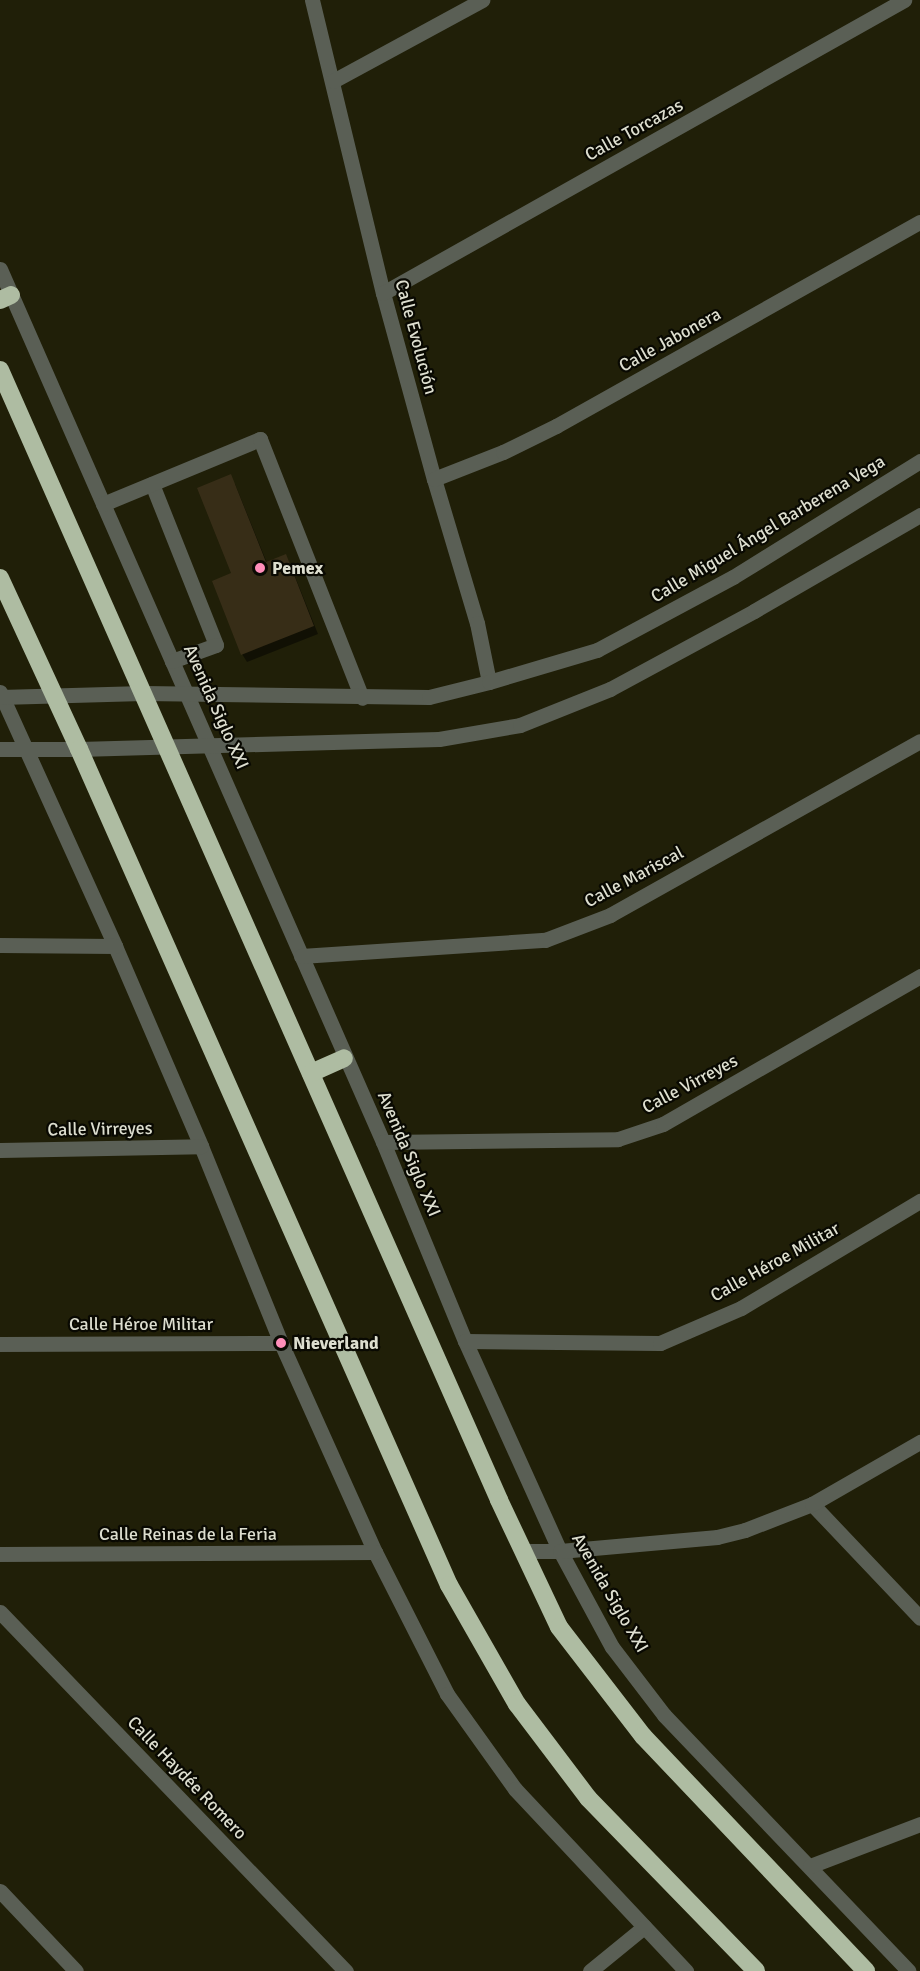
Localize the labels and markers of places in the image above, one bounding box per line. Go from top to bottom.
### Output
place label: Pemex [272,557,323,579]
marker: Pemex [253,561,267,575]
place label: Nieverland [293,1332,379,1354]
marker: Nieverland [274,1336,288,1350]

